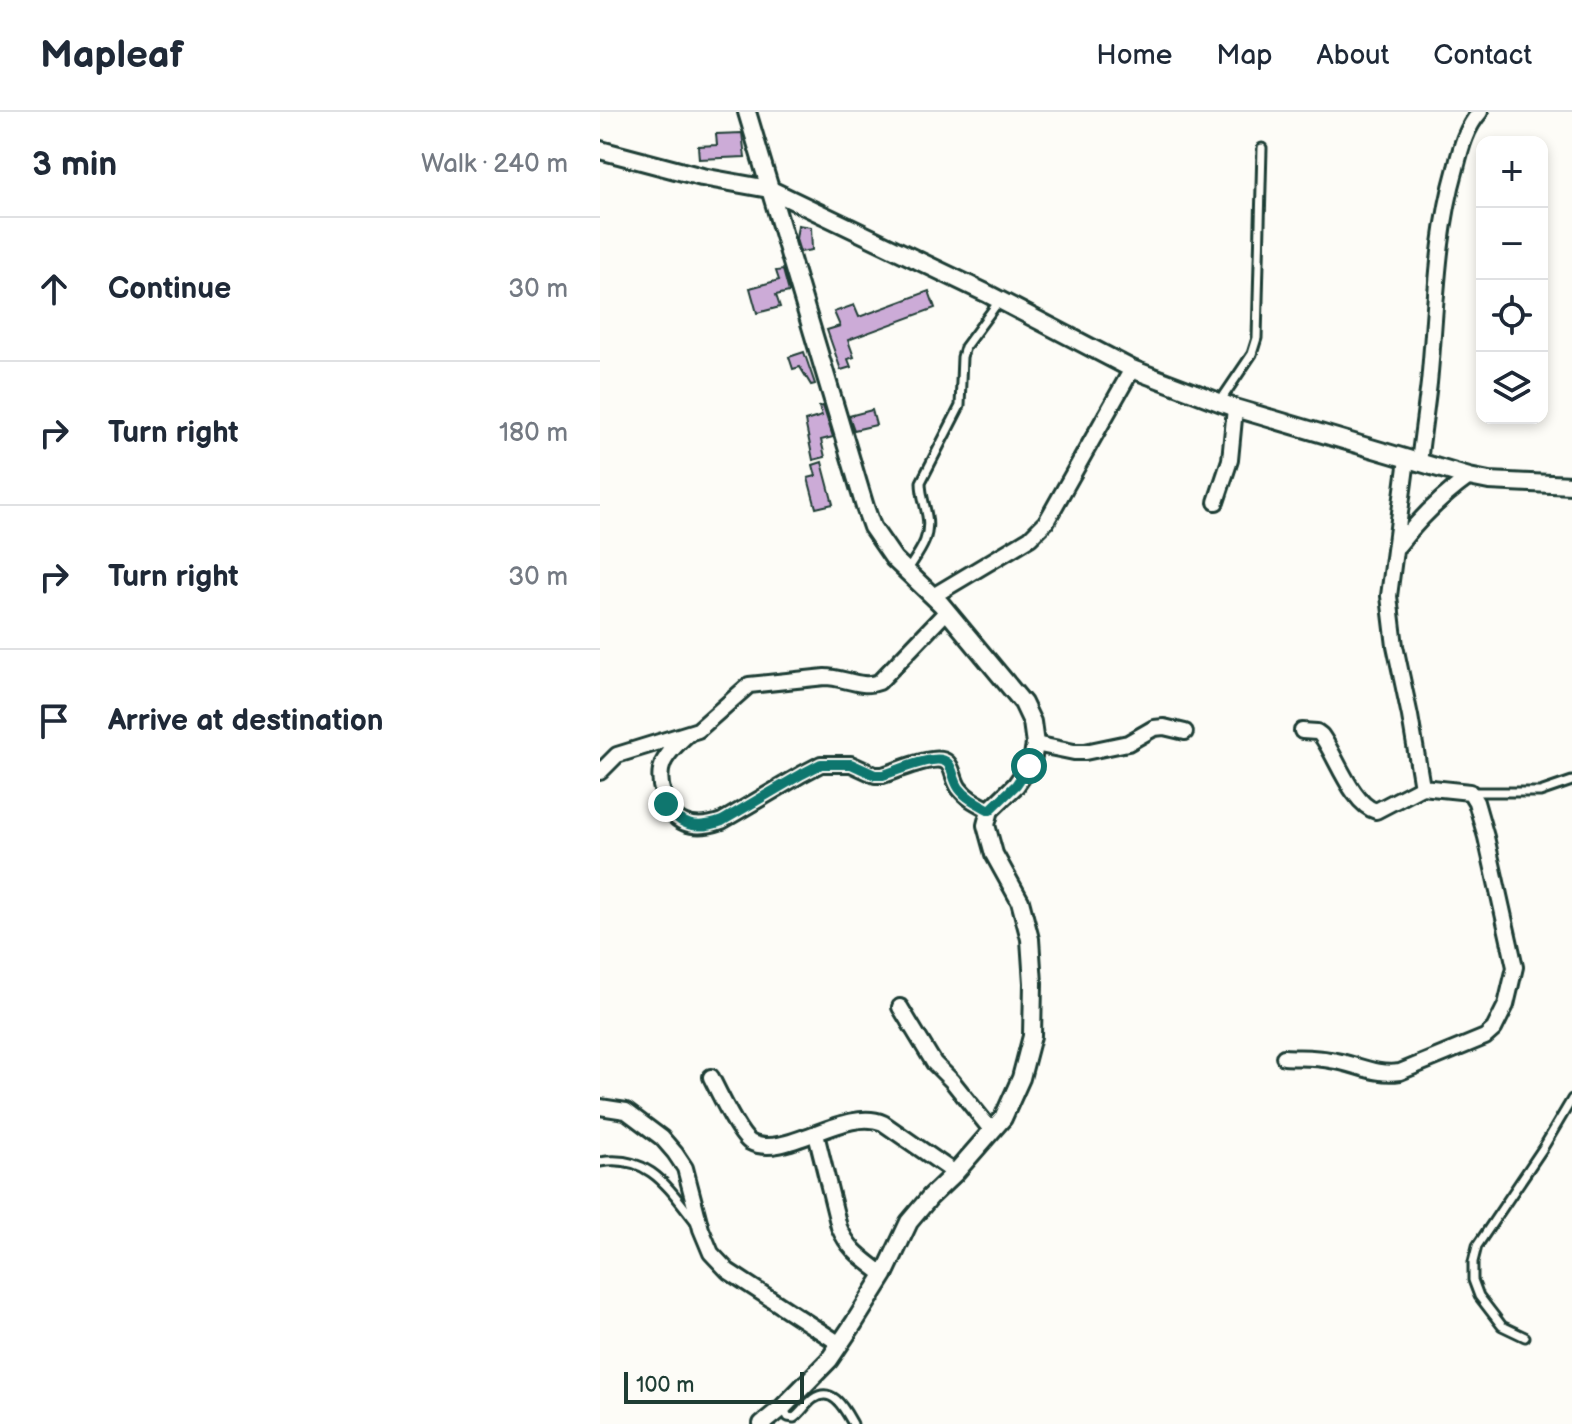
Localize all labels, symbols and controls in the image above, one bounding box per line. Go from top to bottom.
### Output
text: Mapleaf [40,33,184,78]
text: Home [1096,39,1172,72]
text: Map [1216,39,1273,72]
text: About [1317,39,1389,72]
text: Contact [1433,39,1532,72]
map controls [1476,136,1548,424]
button: + [1476,136,1548,208]
text: 3 min [32,144,117,185]
text: Walk · 240 m [421,149,568,180]
button: − [1476,208,1548,280]
icon: ahead [32,267,76,311]
text: Continue [108,271,231,307]
text: 30 m [508,274,568,305]
button: locate [1476,280,1548,352]
button: layers [1476,352,1548,424]
icon: right [32,411,76,455]
text: Turn right [108,415,239,451]
text: 180 m [499,418,568,449]
icon: right [32,555,76,599]
text: Turn right [108,559,239,595]
text: 30 m [508,562,568,593]
icon: arrive [32,699,76,743]
text: Arrive at destination [108,703,384,739]
route start [1011,748,1047,784]
route end [648,786,684,822]
scale bar [624,1368,804,1404]
text: 100 m [636,1372,695,1399]

